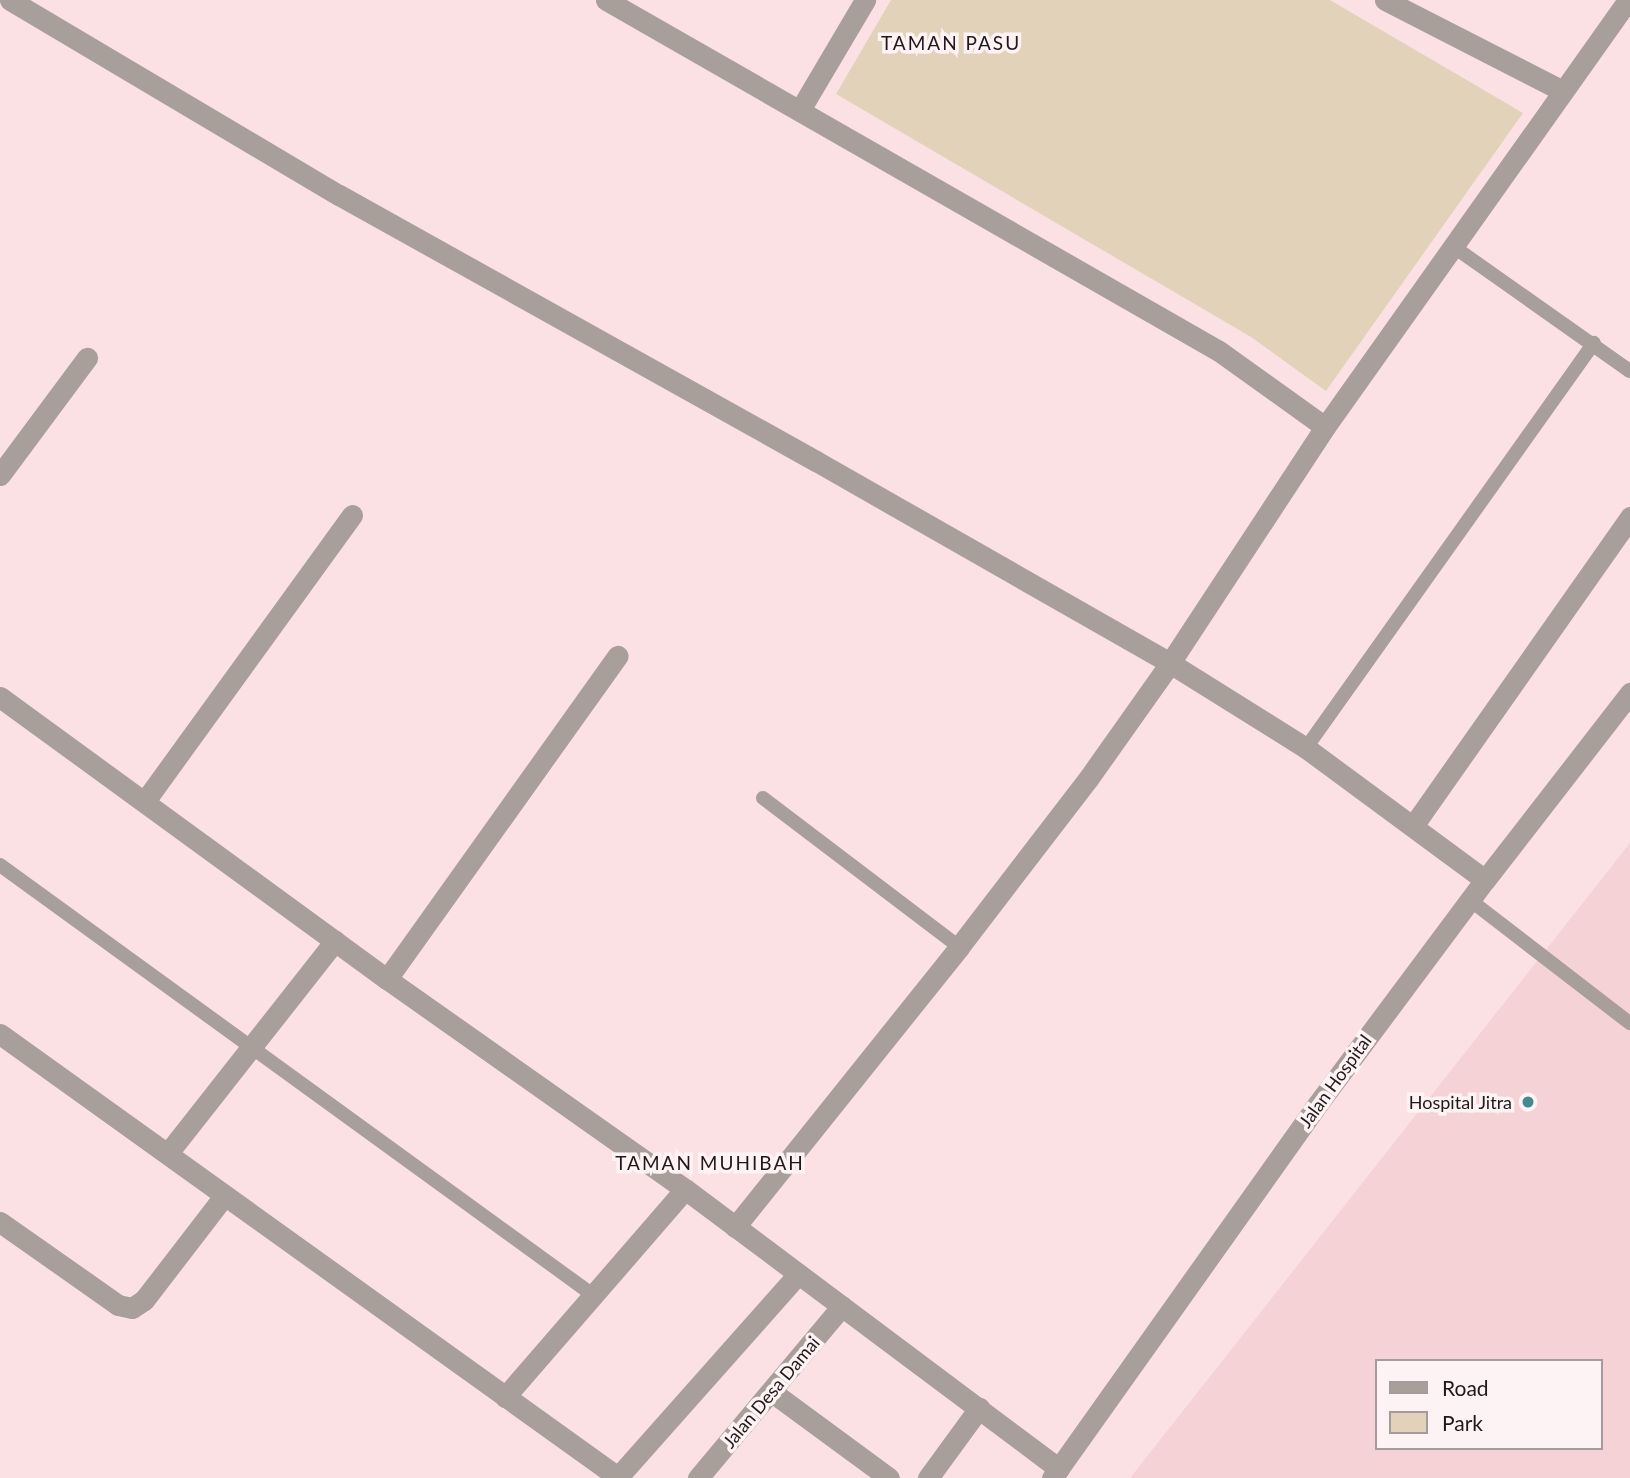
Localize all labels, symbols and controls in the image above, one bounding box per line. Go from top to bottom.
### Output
district label: TAMAN PASU [882,32,1020,54]
street label: Jalan Hospital [1294,1030,1376,1132]
place label: Hospital Jitra [1408,1091,1512,1113]
marker: Hospital Jitra [1518,1092,1538,1112]
district label: TAMAN MUHIBAH [617,1152,803,1174]
street label: Jalan Desa Damai [718,1332,824,1452]
legend [1374,1359,1602,1450]
text: Road [1442,1375,1489,1400]
text: Park [1442,1410,1483,1435]

